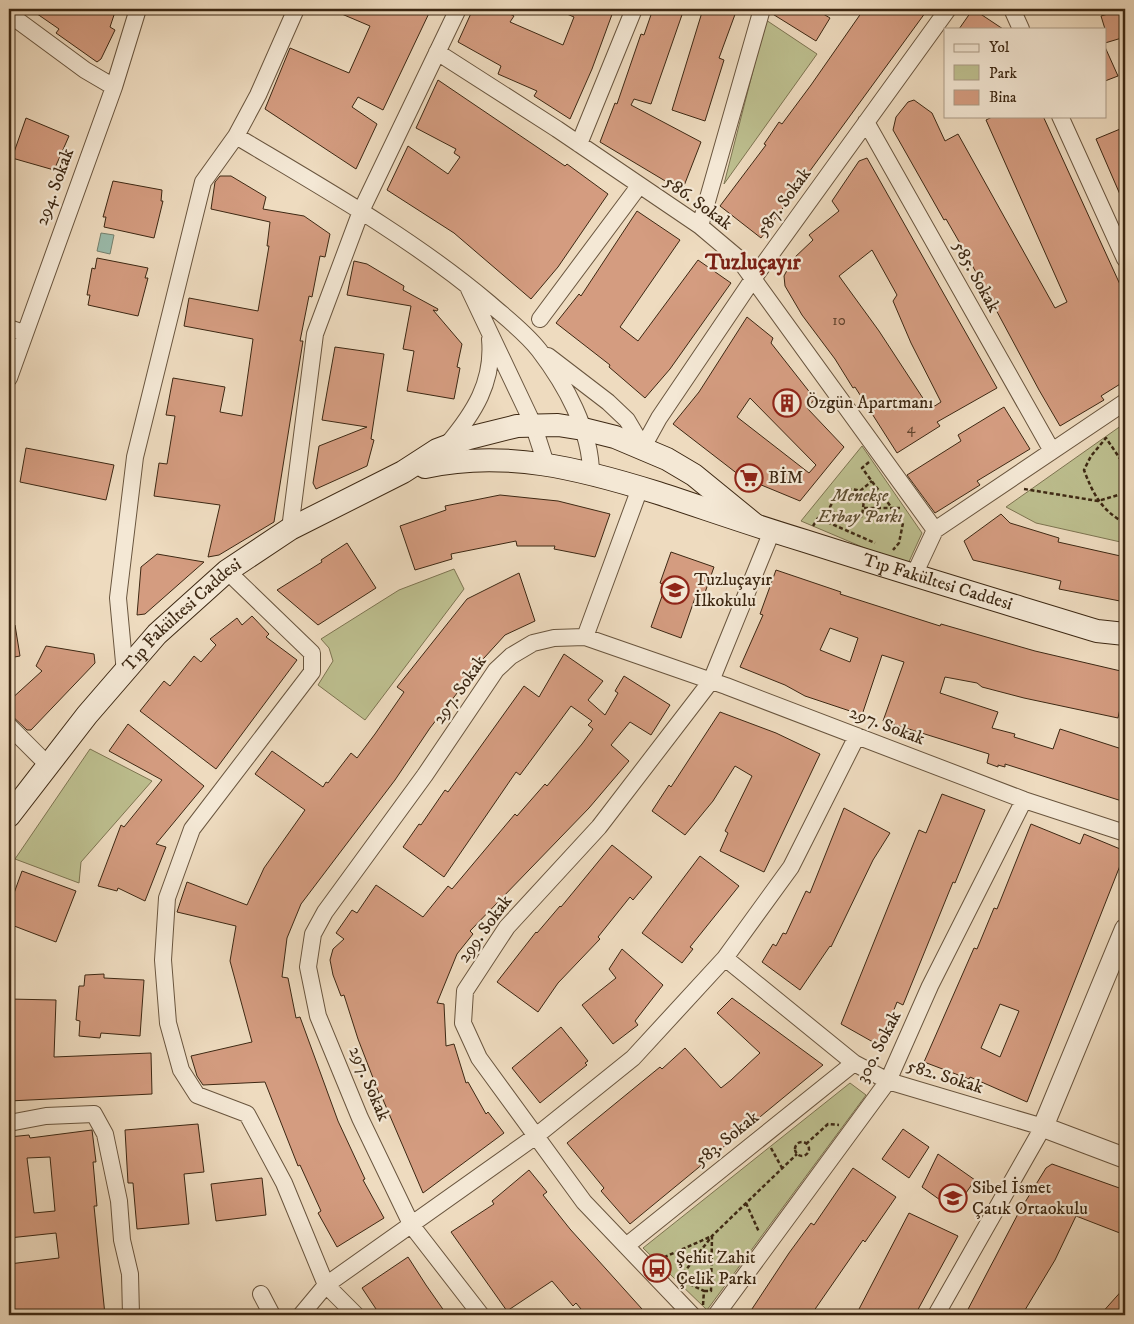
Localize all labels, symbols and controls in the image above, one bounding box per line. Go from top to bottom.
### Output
legend [944,28,1106,118]
text: Yol [989,38,1010,57]
text: Park [989,64,1018,83]
text: Bina [989,88,1017,107]
street label: 294. Sokak [31,145,79,229]
street label: 587. Sokak [752,164,816,240]
street label: 586. Sokak [660,171,736,235]
street label: 585. Sokak [947,238,1005,317]
district label: Tuzluçayır [704,249,801,276]
house number: 10 [832,311,846,330]
building icon: Özgün Apartmanı [772,388,802,418]
place label: Özgün Apartmanı [806,392,933,414]
house number: 4 [907,419,916,438]
supermarket icon: BİM [734,463,764,493]
place label: BİM [768,466,803,489]
park label: Menekşe Erbay Parkı [816,485,903,528]
street label: Tıp Fakültesi Caddesi [860,549,1015,616]
street label: Tıp Fakültesi Caddesi [118,554,246,676]
place label: Tuzluçayır İlkokulu [694,569,772,612]
school or university icon: Tuzluçayır İlkokulu [660,575,690,605]
street label: 297. Sokak [428,651,492,729]
street label: 297. Sokak [846,702,928,750]
street label: 299. Sokak [453,891,517,967]
street label: 300. Sokak [852,1007,907,1087]
street label: 297. Sokak [343,1043,395,1125]
street label: 582. Sokak [904,1055,986,1099]
street label: 583. Sokak [690,1106,764,1172]
place label: Sibel İsmet Çatık Ortaokulu [972,1176,1088,1220]
school or university icon: Sibel İsmet Çatık Ortaokulu [938,1183,968,1213]
place label: Şehit Zahit Çelik Parkı [676,1247,757,1290]
bus stop icon: Şehit Zahit Çelik Parkı [642,1253,672,1283]

